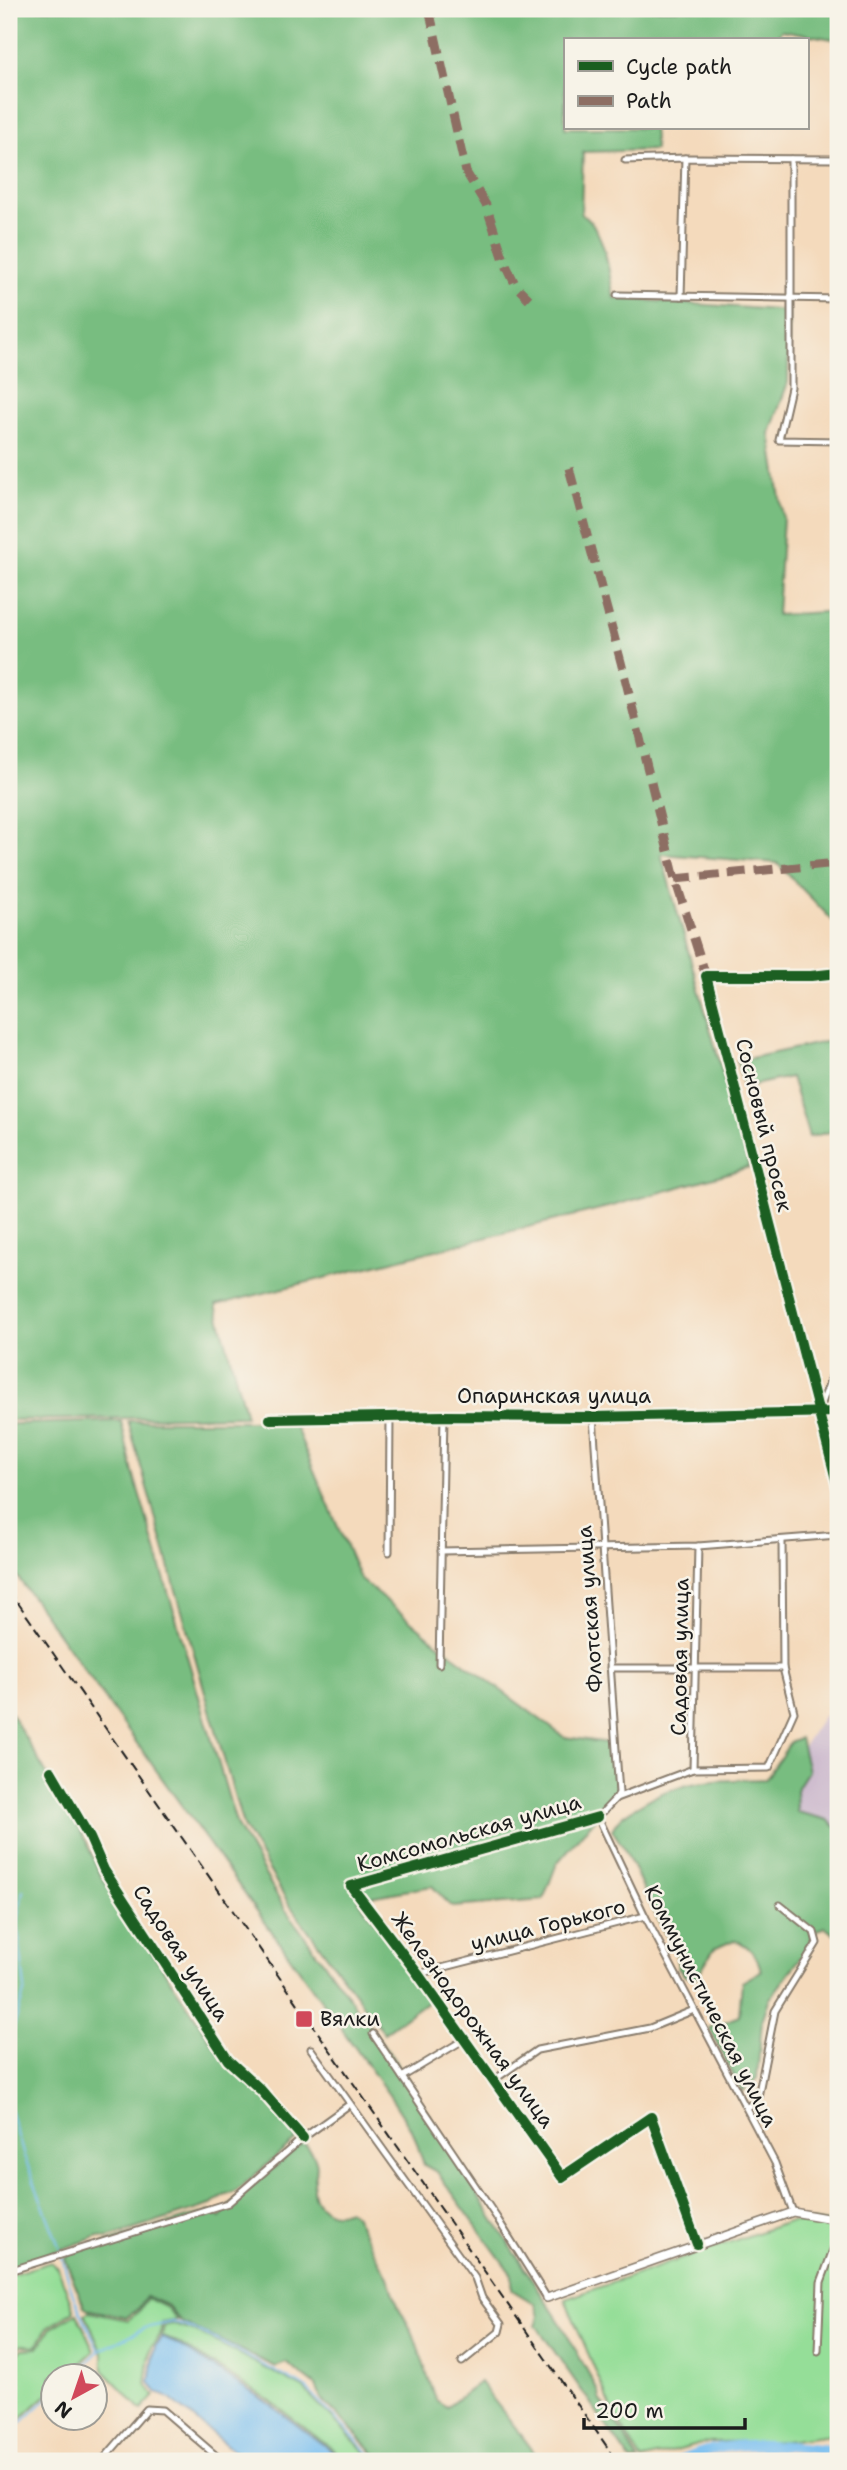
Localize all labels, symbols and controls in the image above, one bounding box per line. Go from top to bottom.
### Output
legend [564,38,808,130]
text: Cycle path [626,53,732,81]
text: Path [626,87,672,115]
street label: Сосновый просек [729,1035,799,1215]
street label: Опаринская улица [457,1382,651,1410]
street label: Флотская улица [570,1524,610,1694]
street label: Садовая улица [665,1578,695,1736]
street label: Комсомольская улица [354,1788,584,1878]
street label: Садовая улица [126,1879,236,2027]
street label: Коммунистическая улица [638,1880,784,2132]
street label: улица Горького [468,1892,628,1958]
street label: Железнодорожная улица [385,1906,561,2134]
place label: Вялки [320,2005,380,2033]
marker: Вялки [294,2009,314,2029]
north arrow [38,2362,108,2432]
scale bar [584,2386,746,2430]
text: N [50,2395,77,2424]
text: 200 m [595,2397,664,2425]

